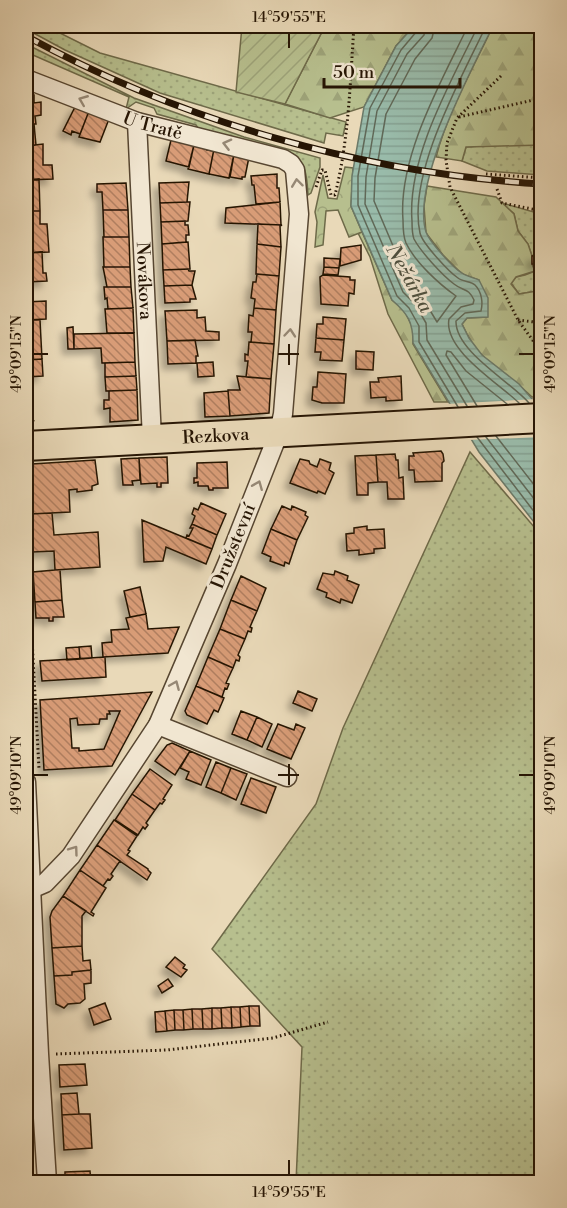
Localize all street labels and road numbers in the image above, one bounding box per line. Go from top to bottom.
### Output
street label: U Tratě [119,106,185,145]
street label: Novákova [131,241,157,321]
street label: Rezkova [182,423,251,450]
street label: Družstevní [206,499,261,592]

